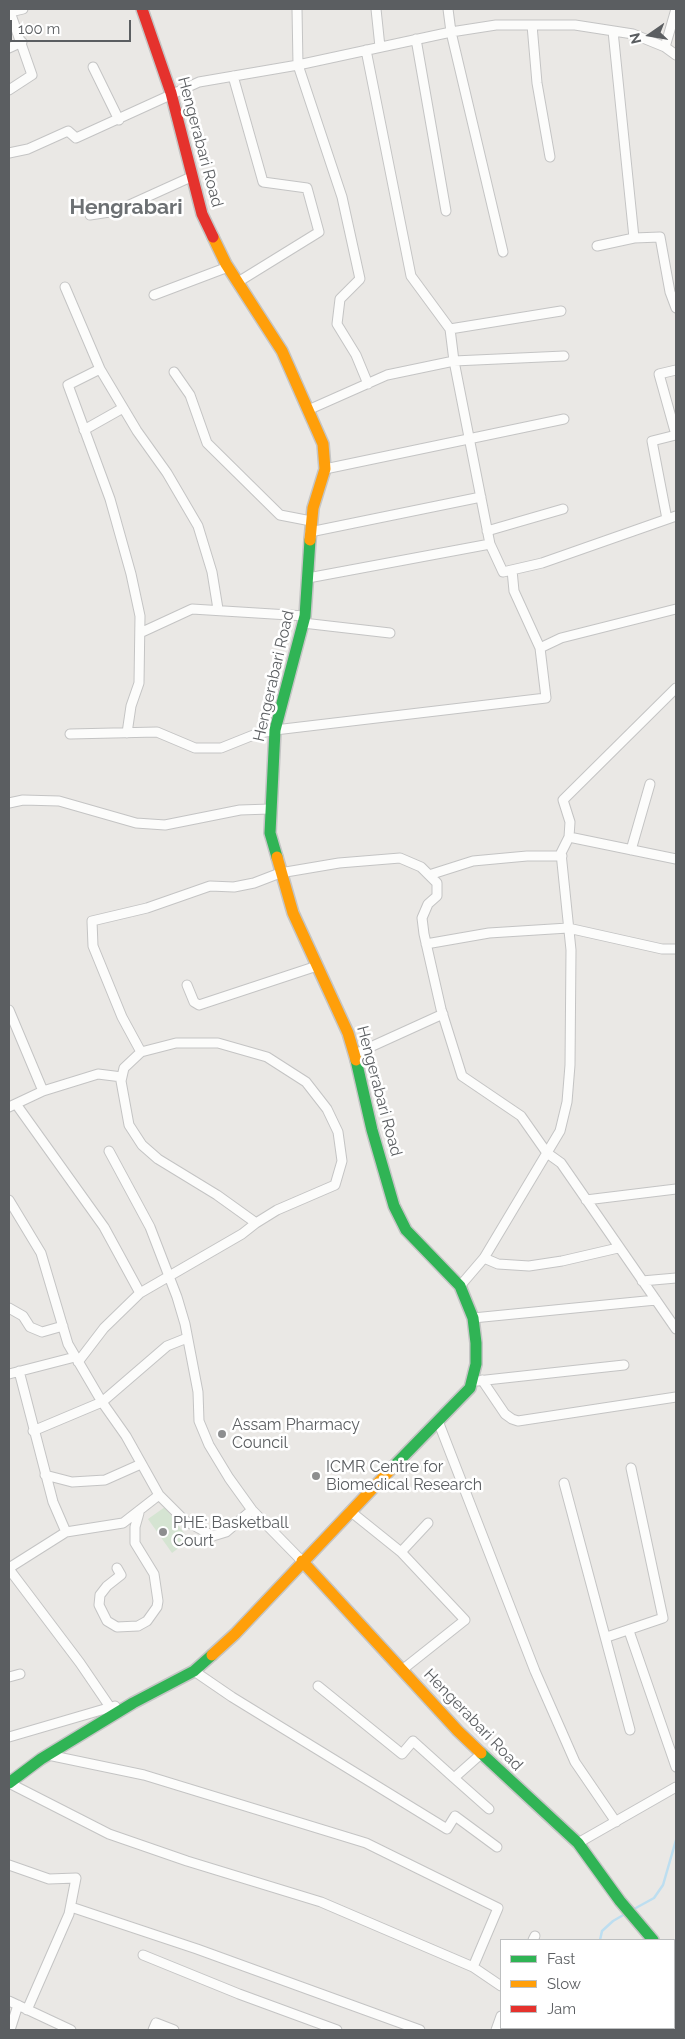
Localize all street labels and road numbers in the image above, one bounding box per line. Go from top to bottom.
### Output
street label: Hengerabari Road [173,75,227,209]
street label: Hengerabari Road [250,608,298,744]
street label: Hengerabari Road [352,1024,406,1158]
street label: Hengerabari Road [420,1665,526,1775]

